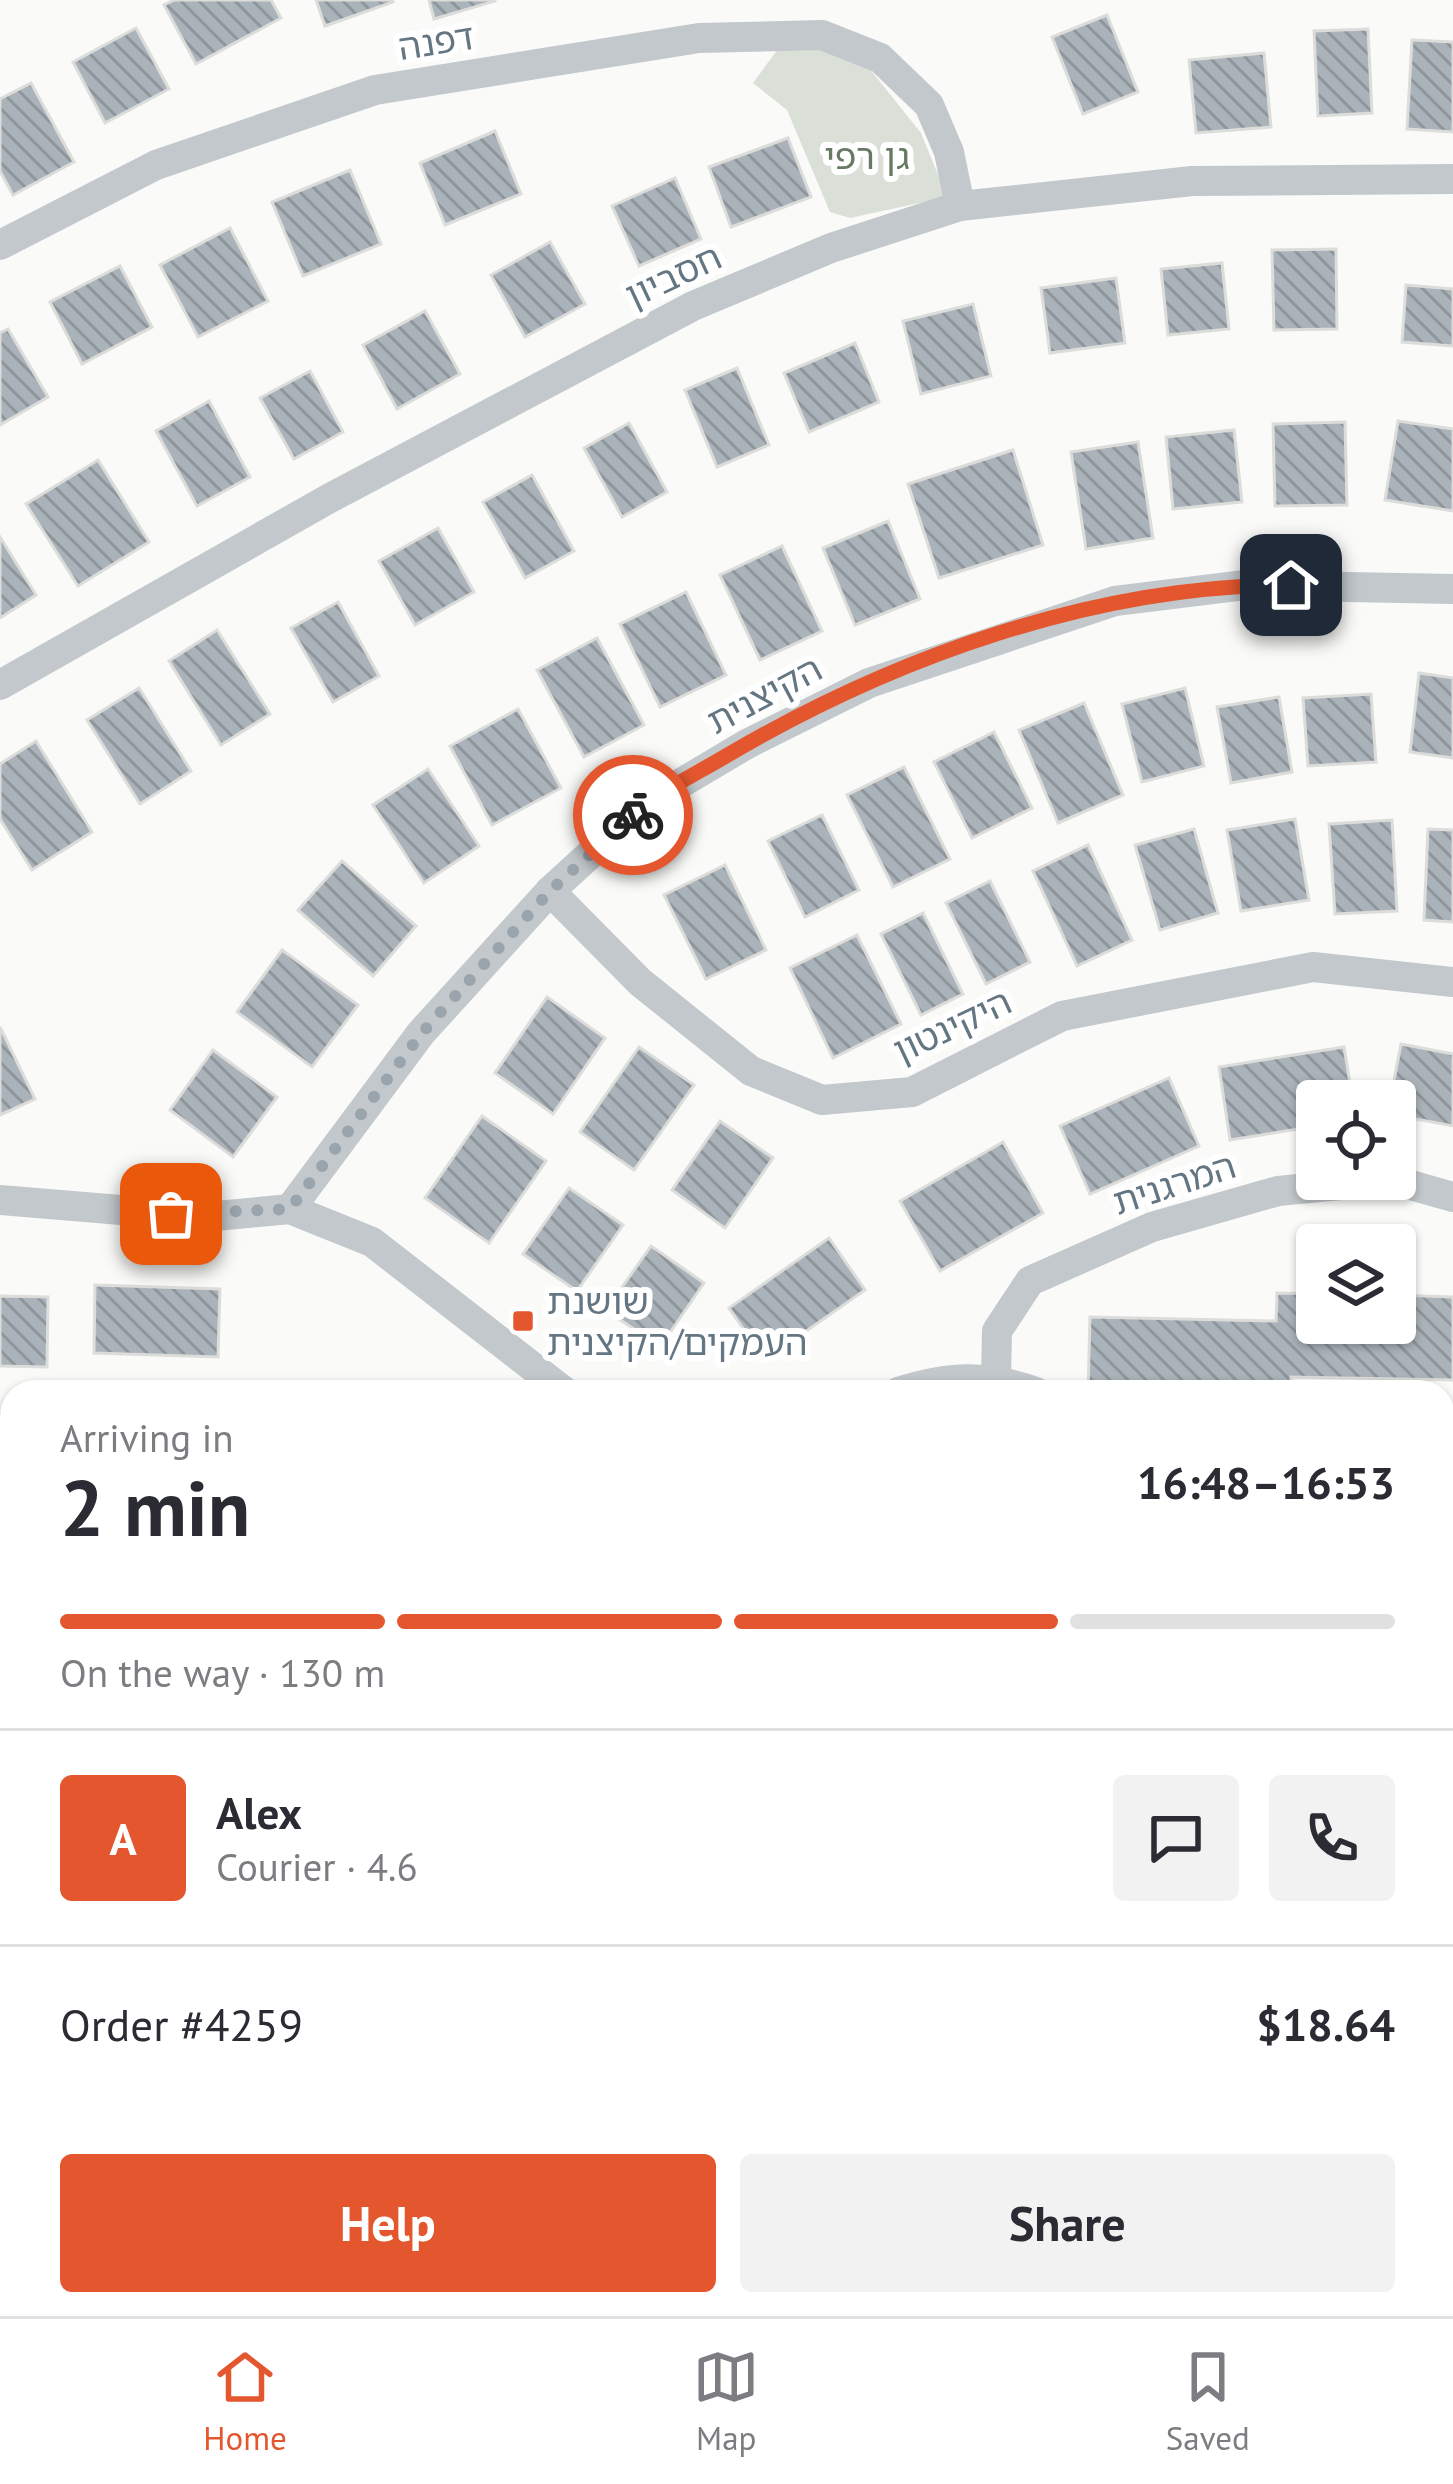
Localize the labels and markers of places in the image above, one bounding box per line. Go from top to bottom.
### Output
pin [1240,534,1342,636]
pin [120,1163,222,1265]
place label: שושנת העמקים/הקיצנית [547,1277,808,1365]
marker: שושנת העמקים/הקיצנית [510,1308,536,1334]

